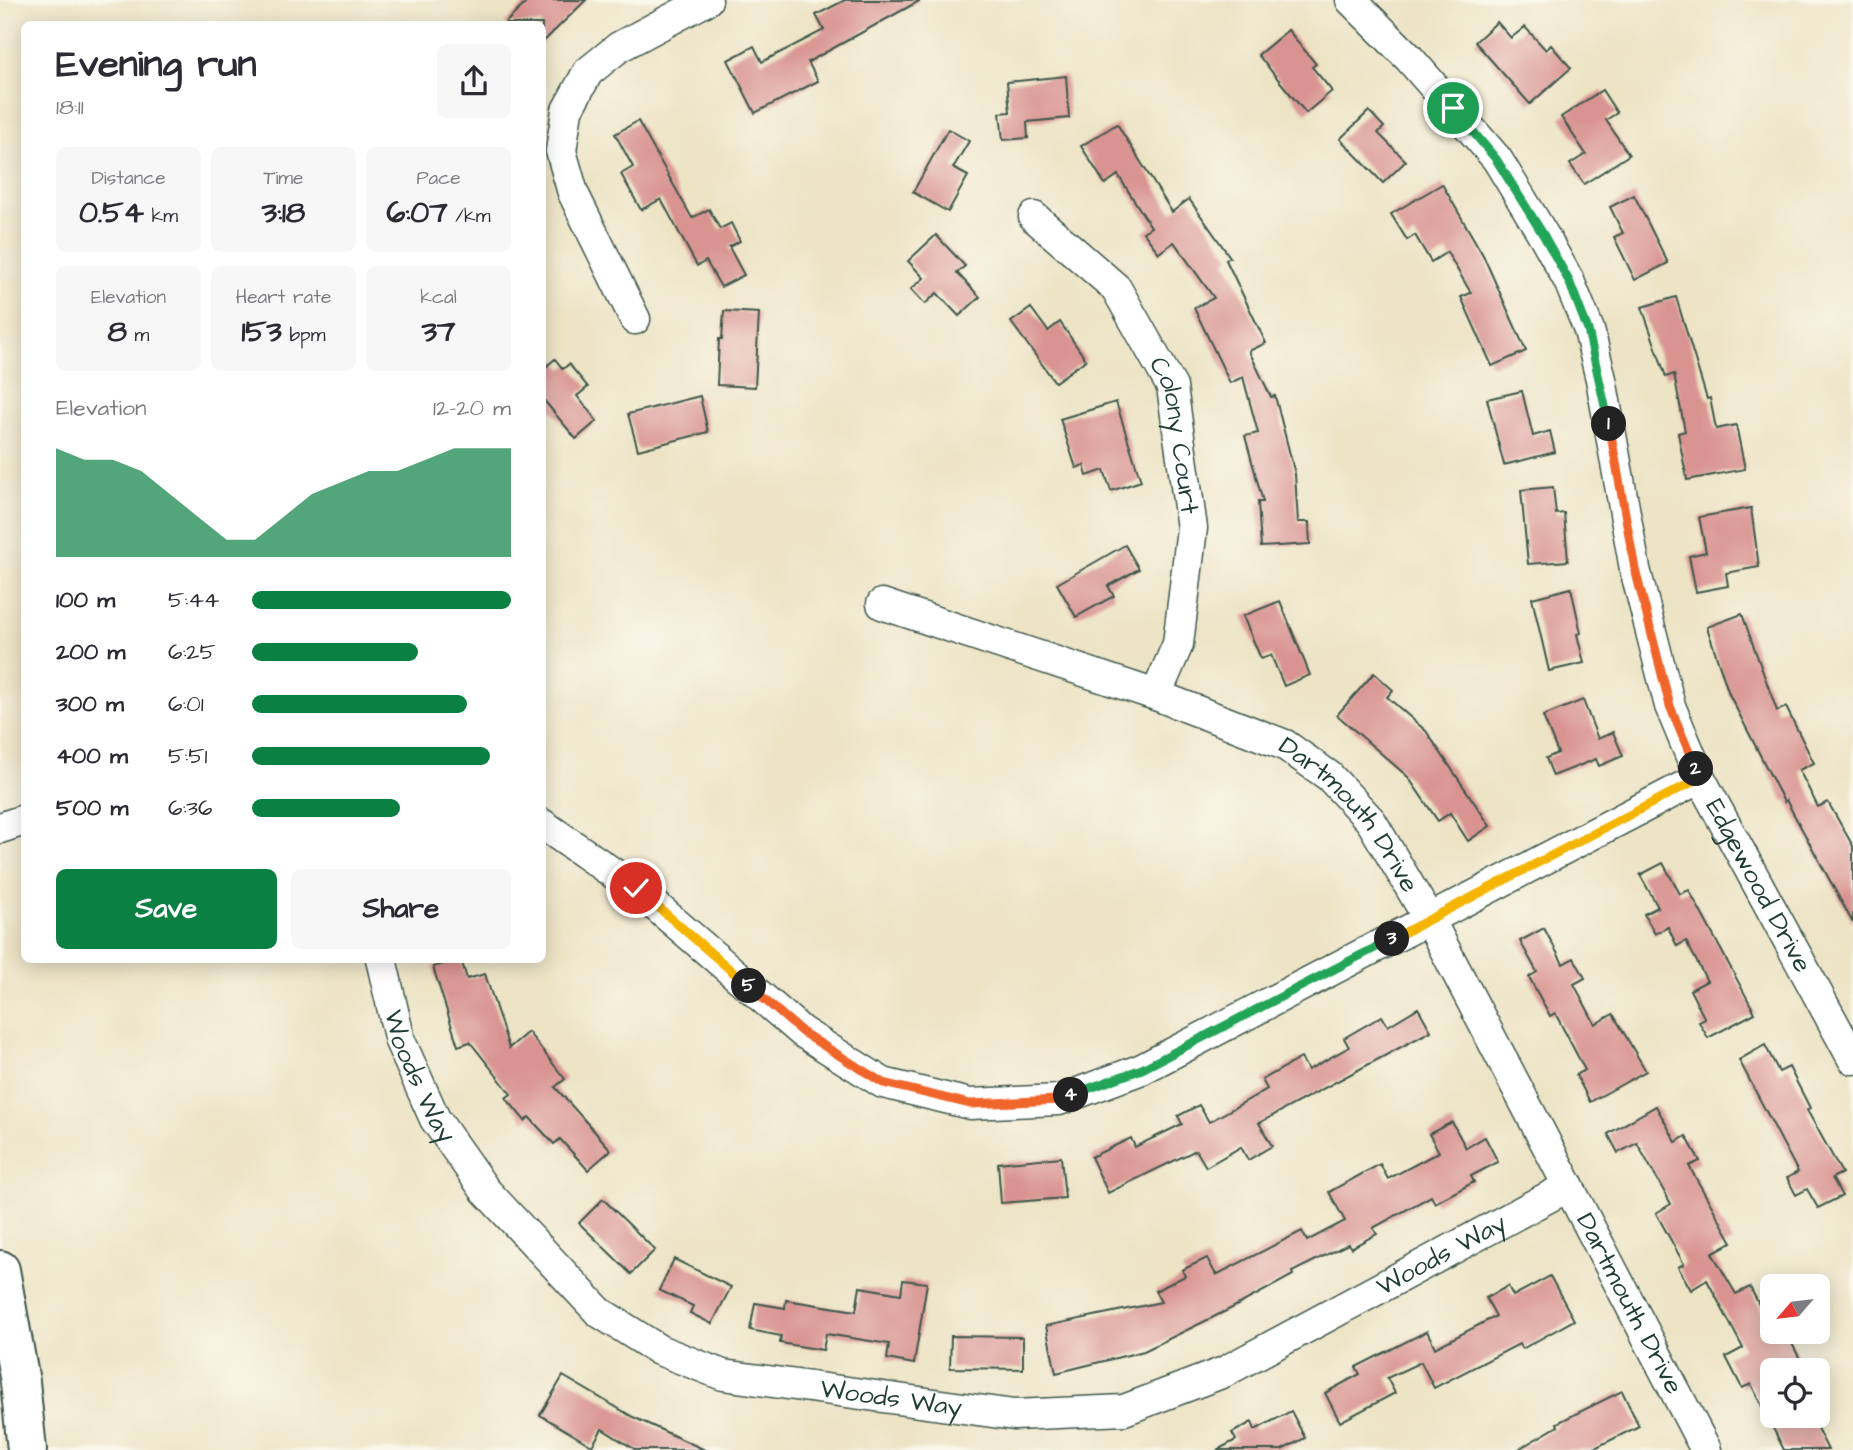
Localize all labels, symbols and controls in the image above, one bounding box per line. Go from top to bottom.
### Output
text: Evening run [56,39,257,91]
button: share [437,44,511,118]
pin [1423,78,1483,138]
icon: arrive [1434,89,1472,127]
text: 18:11 [56,91,84,123]
text: Distance [92,165,165,192]
text: Time [264,165,303,192]
text: Pace [416,165,461,192]
text: 0.54 [79,192,144,234]
text: 3:18 [262,192,305,234]
text: 6:07 [387,192,448,234]
text: km [144,203,178,230]
text: /km [448,203,490,230]
text: Elevation [91,284,166,311]
text: Heart rate [236,284,331,311]
text: kcal [420,284,457,311]
text: 8 [108,311,127,353]
text: 153 [242,311,282,353]
text: 37 [422,311,455,353]
text: m [127,322,149,349]
text: bpm [282,322,325,349]
street label: Colony Court [1140,350,1208,517]
text: Elevation [56,392,147,424]
text: 12–20 m [433,392,511,424]
pin: 1 [1592,406,1626,442]
text: 1 [1607,410,1610,437]
text: 100 m [56,584,115,616]
text: 5:44 [168,584,219,616]
text: 200 m [56,636,125,668]
text: 6:25 [168,636,216,668]
text: 300 m [56,688,124,720]
text: 6:01 [168,688,204,720]
street label: Dartmouth Drive [1271,728,1427,899]
text: 400 m [56,740,128,772]
text: 5:51 [168,740,207,772]
pin: 2 [1678,752,1714,786]
text: 2 [1690,755,1701,782]
text: 500 m [56,792,128,824]
text: 6:36 [168,792,212,824]
street label: Edgewood Drive [1697,792,1821,979]
pin [606,858,666,918]
button: Save [56,869,277,949]
button: Share [291,869,511,949]
icon: check [617,869,655,907]
pin: 3 [1374,922,1410,956]
text: 3 [1387,925,1396,952]
pin: 5 [732,968,766,1004]
text: 5 [742,972,755,999]
street label: Woods Way [375,1006,464,1151]
pin: 4 [1054,1078,1088,1112]
text: 4 [1064,1081,1077,1108]
street label: Woods Way [1370,1205,1514,1304]
street label: Dartmouth Drive [1567,1207,1692,1400]
north arrow [1760,1274,1830,1344]
map controls [1760,1274,1830,1428]
button: locate [1760,1358,1830,1428]
street label: Woods Way [818,1371,964,1428]

